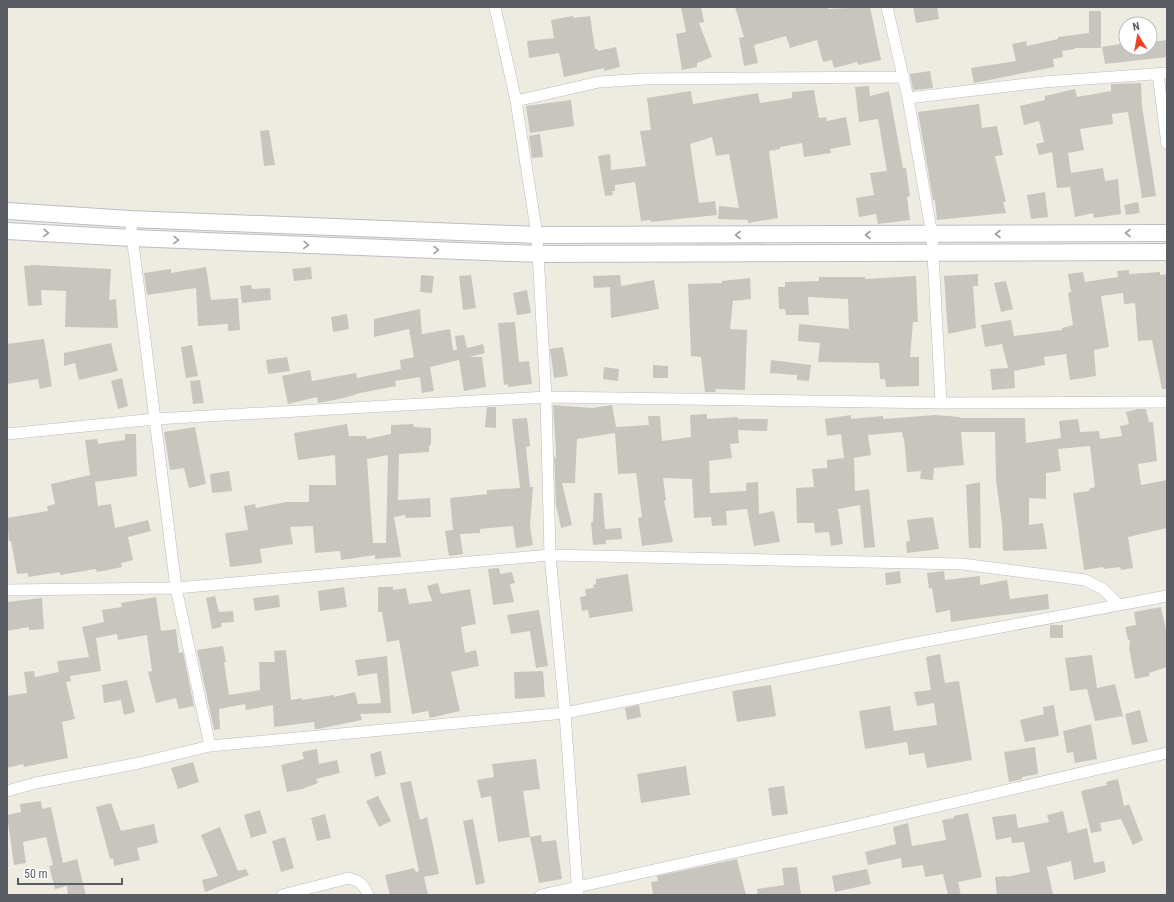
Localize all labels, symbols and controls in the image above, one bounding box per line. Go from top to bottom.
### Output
north arrow [1118,16,1158,56]
text: N [1132,20,1141,34]
one-way arrow [43,229,49,237]
one-way arrow [1125,229,1131,237]
one-way arrow [995,230,1001,238]
one-way arrow [735,231,741,239]
one-way arrow [865,231,871,239]
one-way arrow [173,236,179,244]
one-way arrow [303,241,309,249]
one-way arrow [433,246,439,254]
scale bar [18,860,122,886]
text: 50 m [24,867,48,881]

